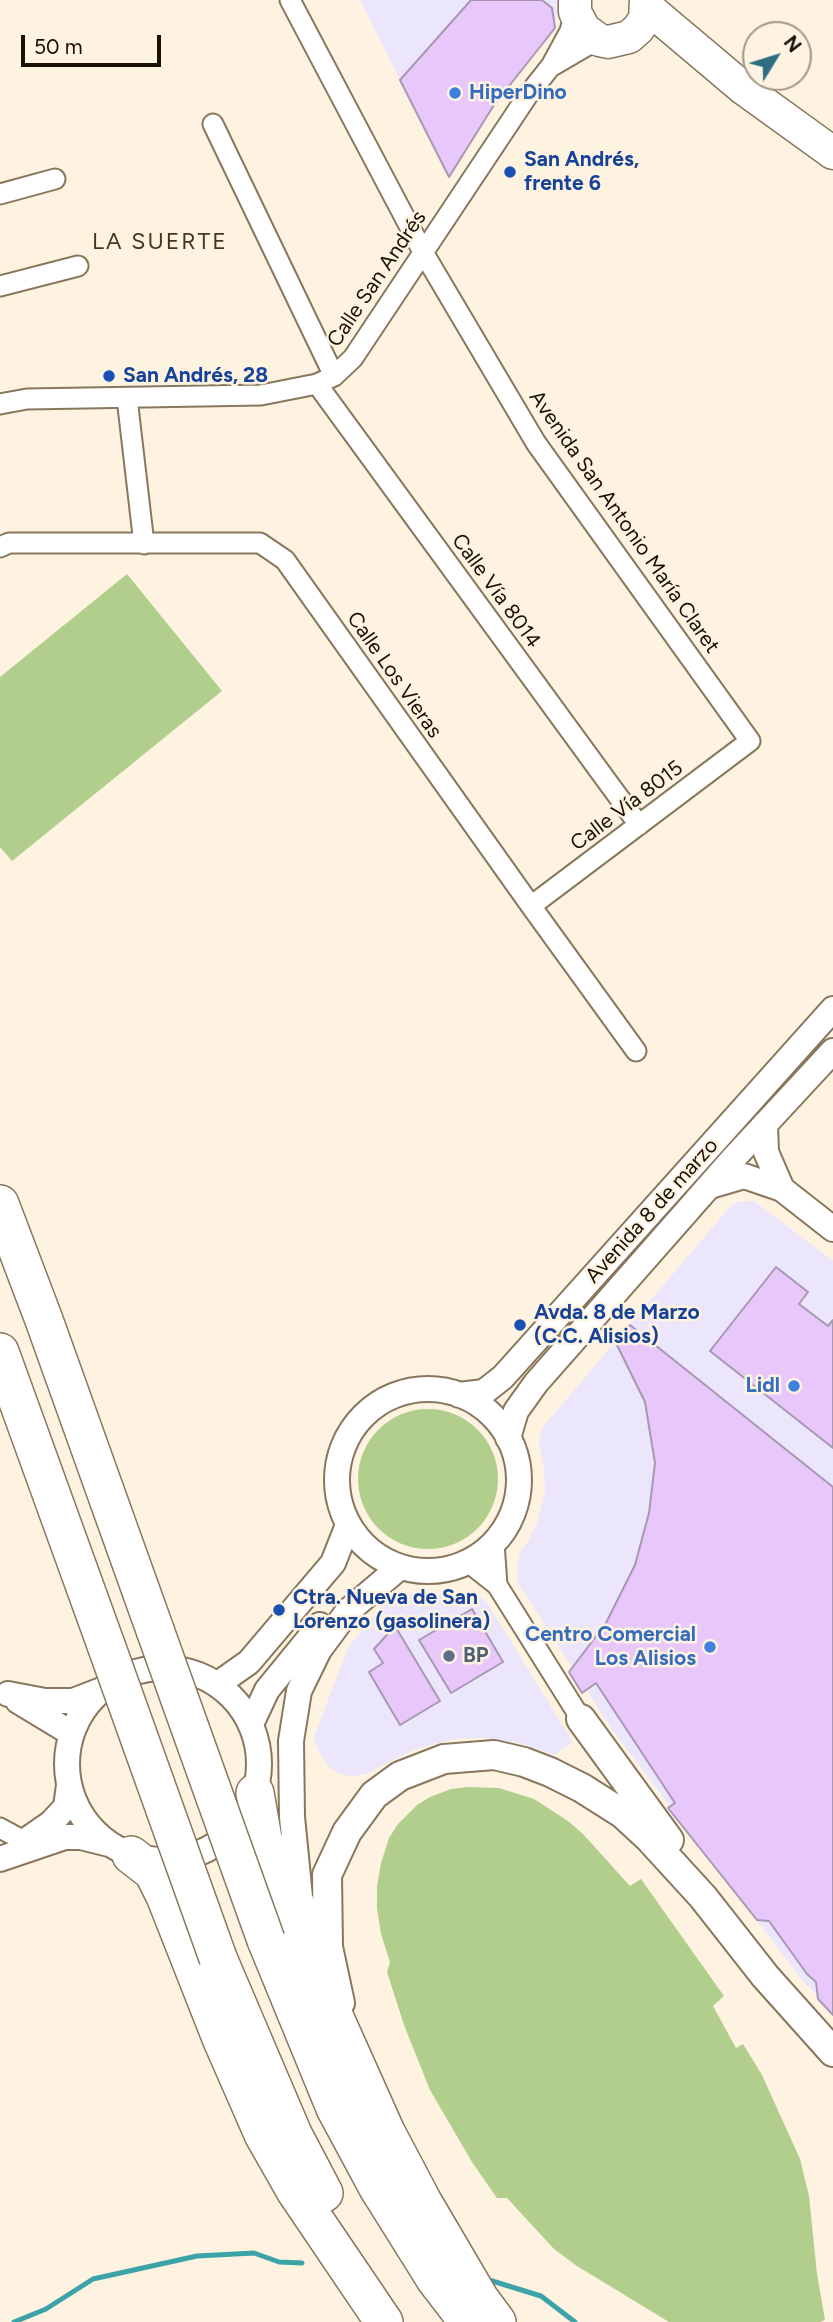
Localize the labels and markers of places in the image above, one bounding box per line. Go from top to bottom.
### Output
place label: HiperDino [469,80,567,106]
marker: HiperDino [447,85,463,101]
place label: San Andrés, frente 6 [524,147,639,197]
marker: San Andrés, frente 6 [502,164,518,180]
place label: San Andrés, 28 [123,363,268,389]
marker: San Andrés, 28 [101,368,117,384]
place label: Avda. 8 de Marzo (C.C. Alisios) [534,1300,700,1350]
marker: Avda. 8 de Marzo (C.C. Alisios) [512,1317,528,1333]
place label: Lidl [746,1373,780,1399]
marker: Lidl [786,1378,802,1394]
place label: Ctra. Nueva de San Lorenzo (gasolinera) [293,1585,490,1635]
marker: Ctra. Nueva de San Lorenzo (gasolinera) [271,1602,287,1618]
place label: Centro Comercial Los Alisios [525,1622,696,1672]
marker: Centro Comercial Los Alisios [702,1639,718,1655]
place label: BP [463,1643,489,1669]
marker: BP [441,1648,457,1664]

